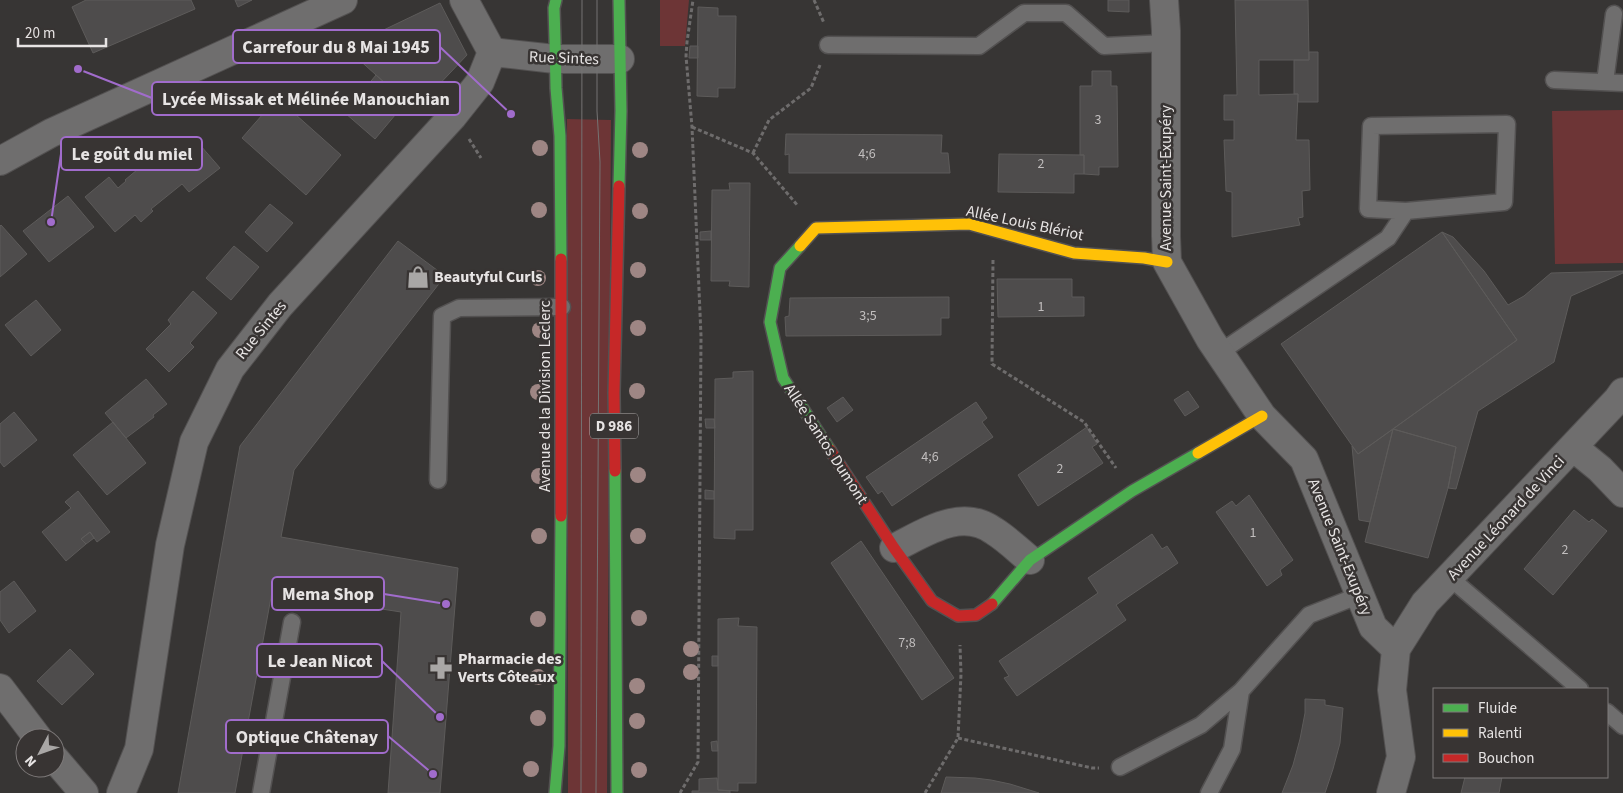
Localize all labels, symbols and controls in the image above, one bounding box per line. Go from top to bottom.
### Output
scale bar [18,15,105,47]
text: 20 m [25,23,55,44]
callout: Carrefour du 8 Mai 1945 [233,30,440,63]
text: Carrefour du 8 Mai 1945 [242,35,430,60]
street label: Rue Sintes [529,46,600,70]
callout: Lycée Missak et Mélinée Manouchian [152,82,460,115]
text: Lycée Missak et Mélinée Manouchian [162,87,450,112]
street label: Avenue Saint-Exupéry [1155,105,1177,251]
house number: 3 [1095,110,1102,130]
callout: Le goût du miel [61,137,202,170]
text: Le goût du miel [72,142,193,167]
house number: 4;6 [858,144,876,164]
house number: 2 [1038,154,1045,174]
street label: Allée Louis Blériot [964,200,1086,246]
shop icon: Beautyful Curls [405,264,431,290]
place label: Beautyful Curls [434,266,542,288]
street label: Rue Sintes [230,296,292,364]
house number: 1 [1038,297,1045,317]
street label: Avenue de la Division Leclerc [534,300,556,492]
house number: 3;5 [859,306,877,326]
street label: Allée Santos Dumont [779,379,874,509]
road number: D 986 [590,414,638,438]
house number: 4;6 [921,447,939,467]
street label: Avenue Léonard de Vinci [1442,451,1570,585]
house number: 2 [1057,459,1064,479]
street label: Avenue Saint-Exupéry [1302,475,1378,619]
house number: 1 [1250,523,1257,543]
house number: 2 [1562,540,1569,560]
callout: Mema Shop [272,577,384,610]
text: Mema Shop [282,582,374,607]
house number: 7;8 [898,633,916,653]
callout: Le Jean Nicot [257,644,382,677]
place label: Pharmacie des Verts Côteaux [457,648,562,688]
text: Le Jean Nicot [268,649,373,674]
pharmacy icon: Pharmacie des Verts Côteaux [428,655,454,681]
legend [1433,688,1608,778]
text: Fluide [1478,698,1517,719]
callout: Optique Châtenay [226,720,388,753]
text: Ralenti [1478,723,1522,744]
text: Optique Châtenay [236,725,379,750]
north arrow [15,728,65,778]
text: Bouchon [1478,748,1534,769]
text: N [20,751,42,771]

